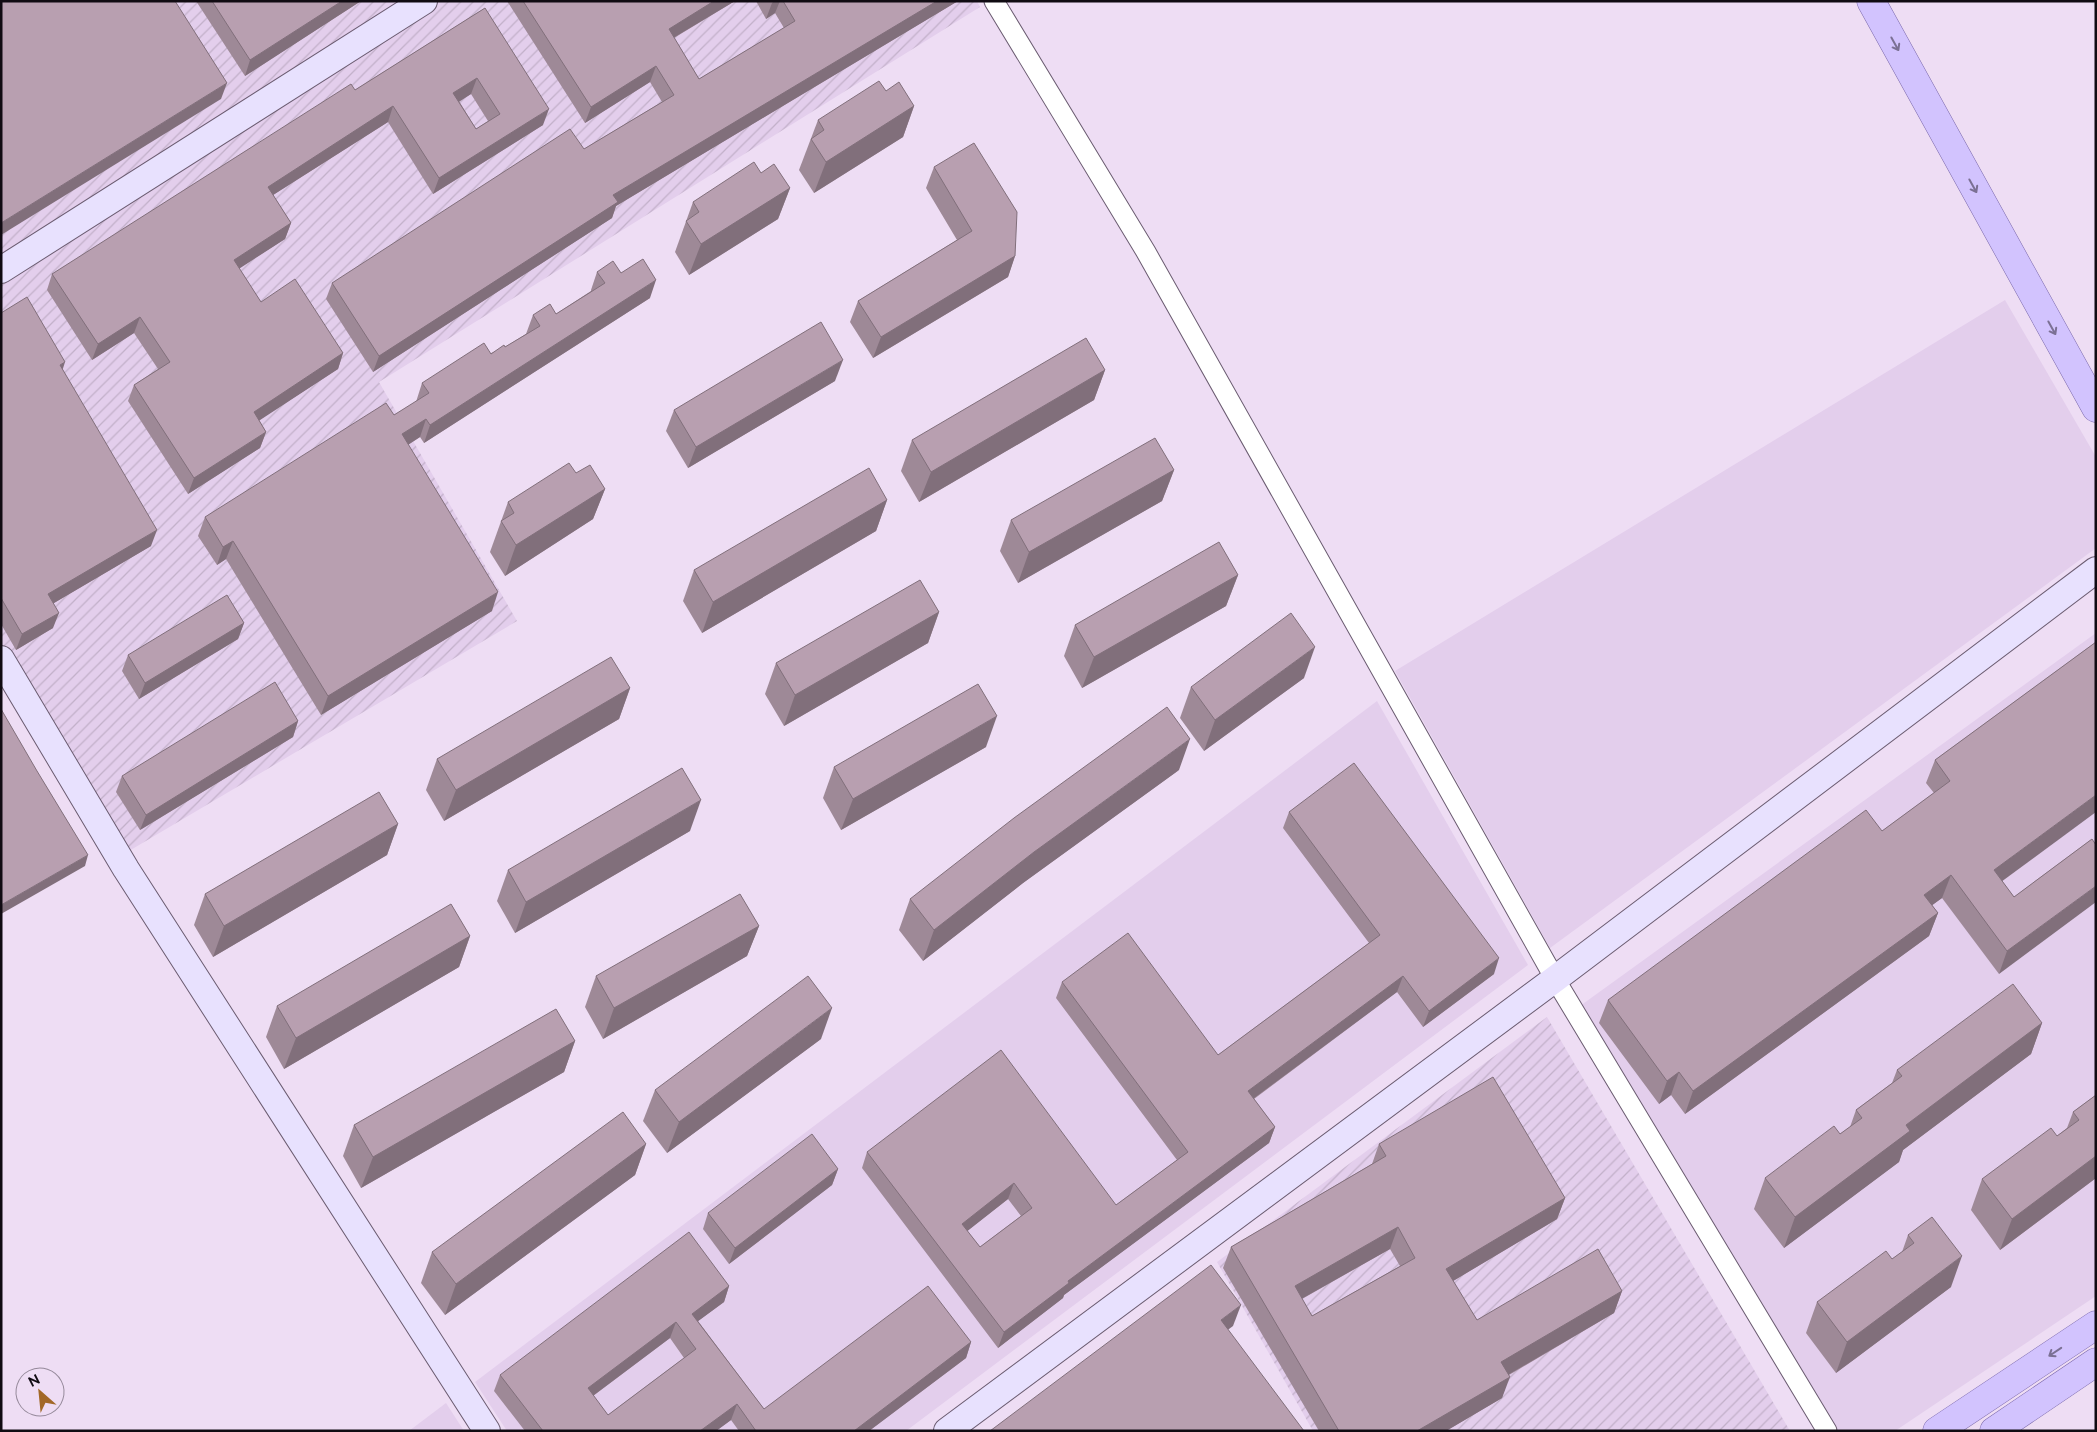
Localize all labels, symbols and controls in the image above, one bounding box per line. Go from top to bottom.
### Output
one-way arrow [1890,36,1900,51]
one-way arrow [1969,178,1979,193]
one-way arrow [2047,321,2057,336]
one-way arrow [2048,1347,2062,1357]
north arrow [15,1367,65,1417]
text: N [26,1371,42,1390]

